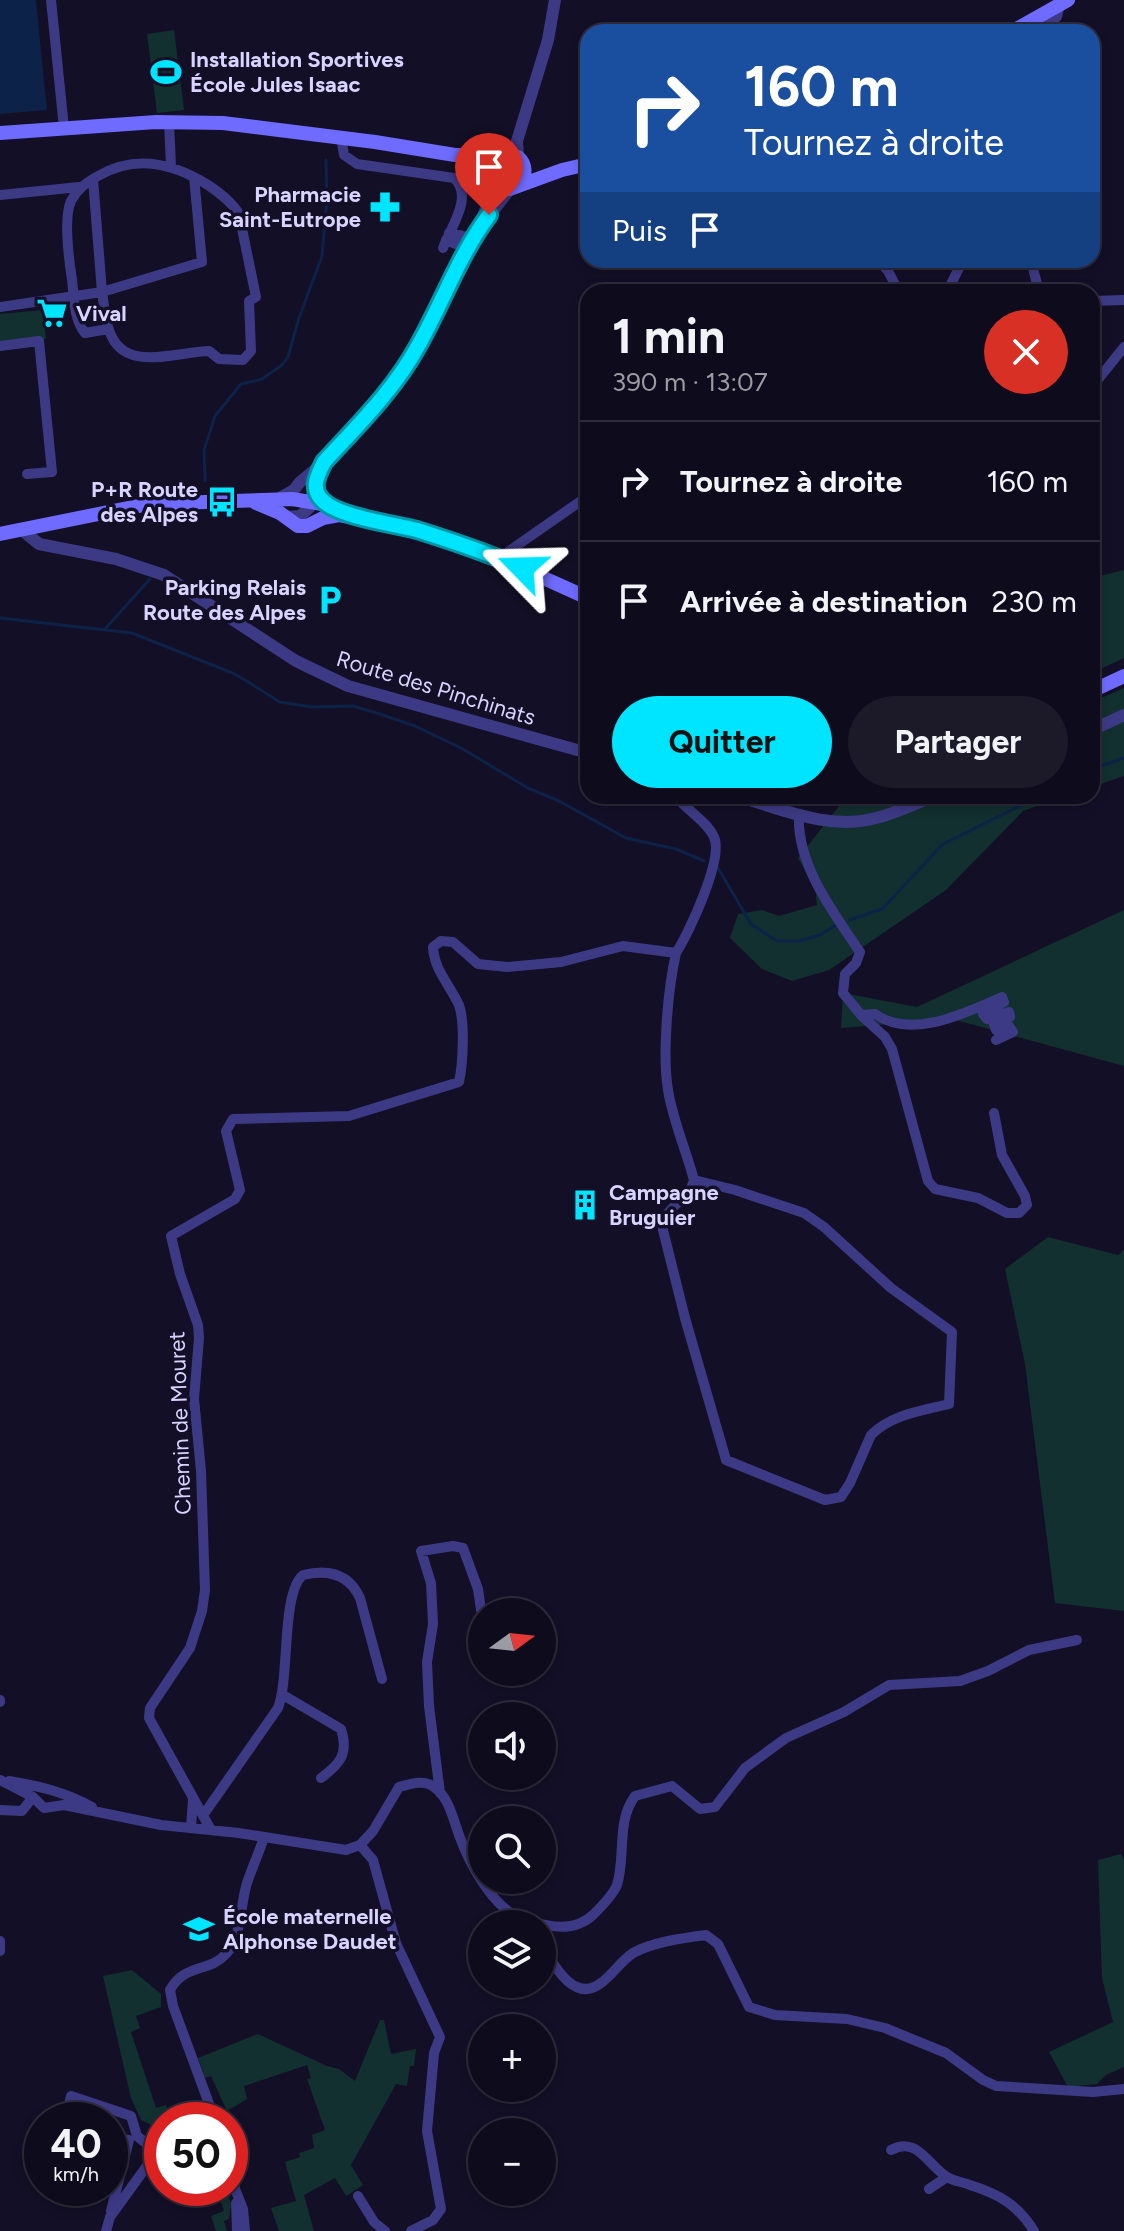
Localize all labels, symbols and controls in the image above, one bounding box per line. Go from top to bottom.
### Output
place label: Installation Sportives École Jules Isaac [190,46,404,98]
text: 160 m [744,53,899,120]
sports icon: Installation Sportives École Jules Isaac [149,55,183,89]
icon: right [612,56,716,160]
text: Tournez à droite [744,121,1004,164]
pin [455,133,523,215]
icon: arrive [467,145,511,189]
place label: Pharmacie Saint-Eutrope [219,181,361,233]
pharmacy icon: Pharmacie Saint-Eutrope [368,190,402,224]
icon: arrive [683,208,727,252]
text: Puis [612,212,667,249]
supermarket icon: Vival [35,296,69,330]
place label: Vival [76,300,127,327]
text: 1 min [612,307,725,365]
button: close [984,310,1068,394]
text: 390 m · 13:07 [612,366,768,398]
icon: right [612,459,656,503]
text: Tournez à droite [680,463,902,500]
text: 160 m [986,463,1068,500]
place label: P+R Route des Alpes [91,476,198,528]
bus stop icon: P+R Route des Alpes [205,485,239,519]
position arrow [480,526,564,610]
place label: Parking Relais Route des Alpes [143,574,306,626]
icon: arrive [612,579,656,623]
parking icon: Parking Relais Route des Alpes [313,583,347,617]
text: Arrivée à destination [680,583,967,620]
text: 230 m [991,583,1077,620]
street label: Route des Pinchinats [333,645,539,731]
button: Quitter [612,696,832,788]
button: Partager [848,696,1068,788]
place label: Campagne Bruguier [609,1179,719,1231]
building icon: Campagne Bruguier [568,1188,602,1222]
street label: Chemin de Mouret [163,1331,197,1515]
north arrow [468,1598,556,1686]
map controls [468,1598,556,2206]
button: sound [468,1702,556,1790]
button: search [468,1806,556,1894]
place label: École maternelle Alphonse Daudet [223,1903,397,1955]
button: layers [468,1910,556,1998]
school or university icon: École maternelle Alphonse Daudet [182,1912,216,1946]
button: + [468,2014,556,2102]
speed limit sign: 50 [144,2102,248,2206]
button: − [468,2118,556,2206]
text: 40 [50,2120,102,2168]
text: km/h [53,2162,99,2186]

